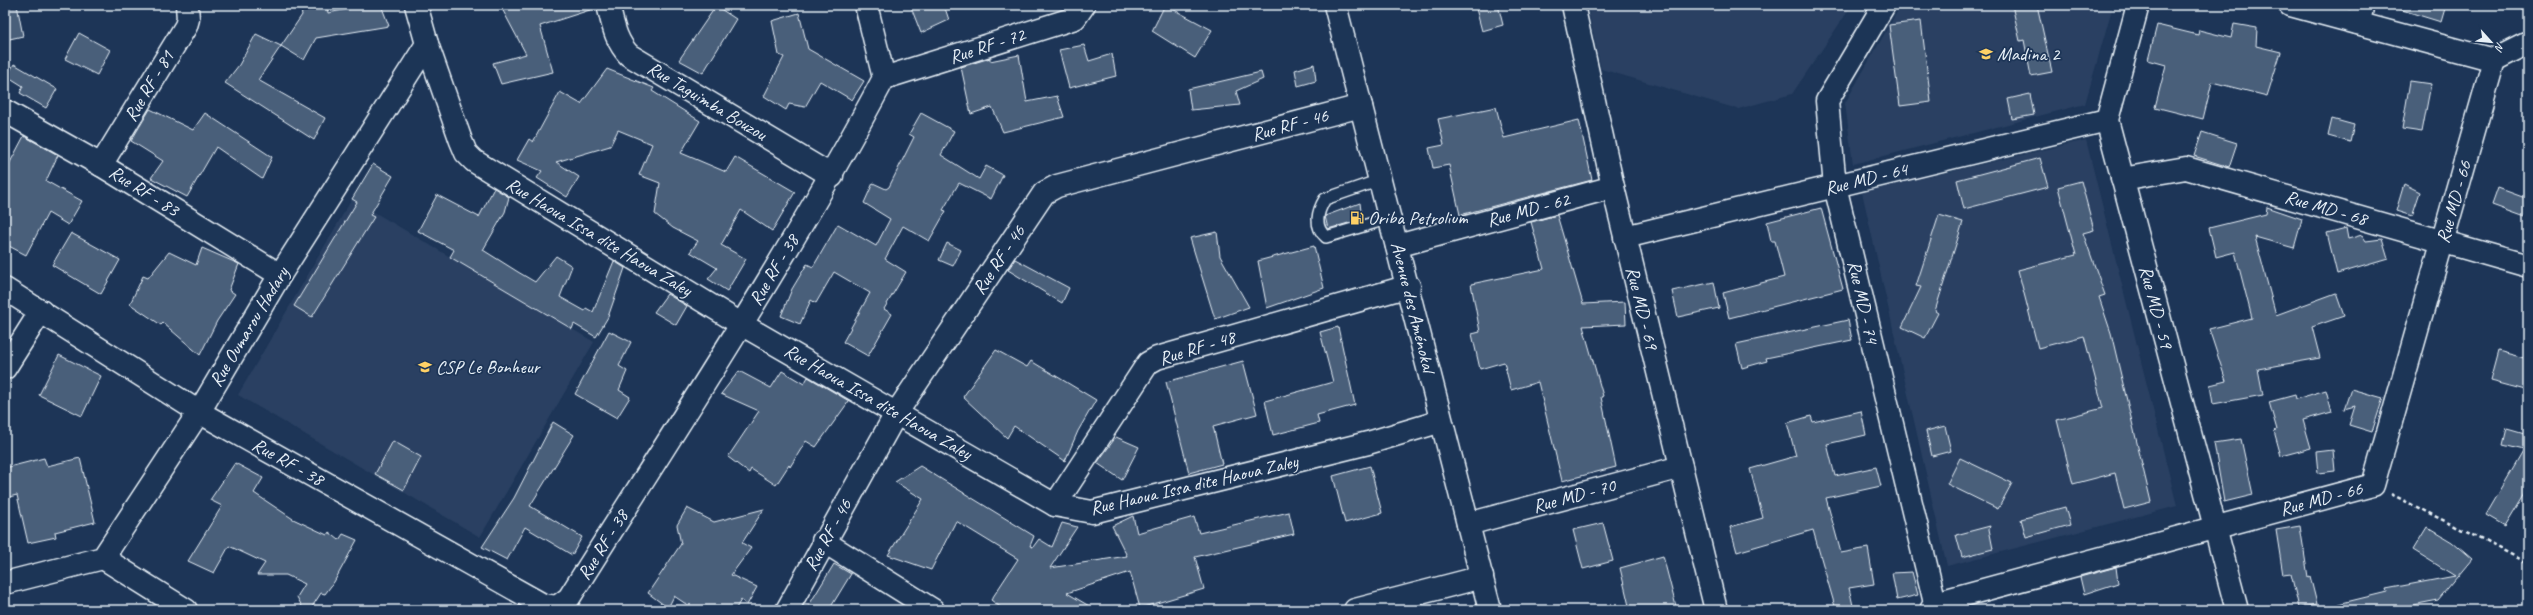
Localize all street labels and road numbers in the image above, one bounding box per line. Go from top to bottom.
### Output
street label: Rue RF - 72 [946,22,1029,70]
street label: Rue RF - 81 [119,45,180,126]
street label: Rue Taguimba Bouzou [643,56,772,147]
street label: Rue RF - 46 [1249,103,1332,147]
street label: Rue MD - 64 [1822,157,1912,201]
street label: Rue MD - 66 [2431,157,2478,246]
street label: Rue RF - 83 [104,160,185,223]
street label: Rue Haoua Issa dite Haoua Zaley [502,172,698,303]
street label: Rue MD - 68 [2282,185,2372,232]
street label: Rue MD - 62 [1484,187,1573,233]
street label: Rue RF - 46 [967,220,1032,299]
street label: Rue RF - 38 [744,228,806,310]
street label: Avenue des Aménokal [1385,239,1442,378]
street label: Rue MD - 74 [1842,258,1885,348]
street label: Rue Oumarou Hadary [204,261,295,391]
street label: Rue MD - 59 [2133,263,2179,352]
street label: Rue MD - 69 [1620,264,1664,353]
street label: Rue RF - 48 [1156,324,1240,371]
street label: Rue Haoua Issa dite Haoua Zaley [780,338,977,466]
street label: Rue RF - 38 [248,433,330,493]
street label: Rue Haoua Issa dite Haoua Zaley [1088,449,1302,521]
street label: Rue MD - 70 [1530,473,1619,519]
street label: Rue MD - 66 [2277,476,2366,522]
street label: Rue RF - 46 [799,494,858,575]
street label: Rue RF - 38 [572,503,635,585]

